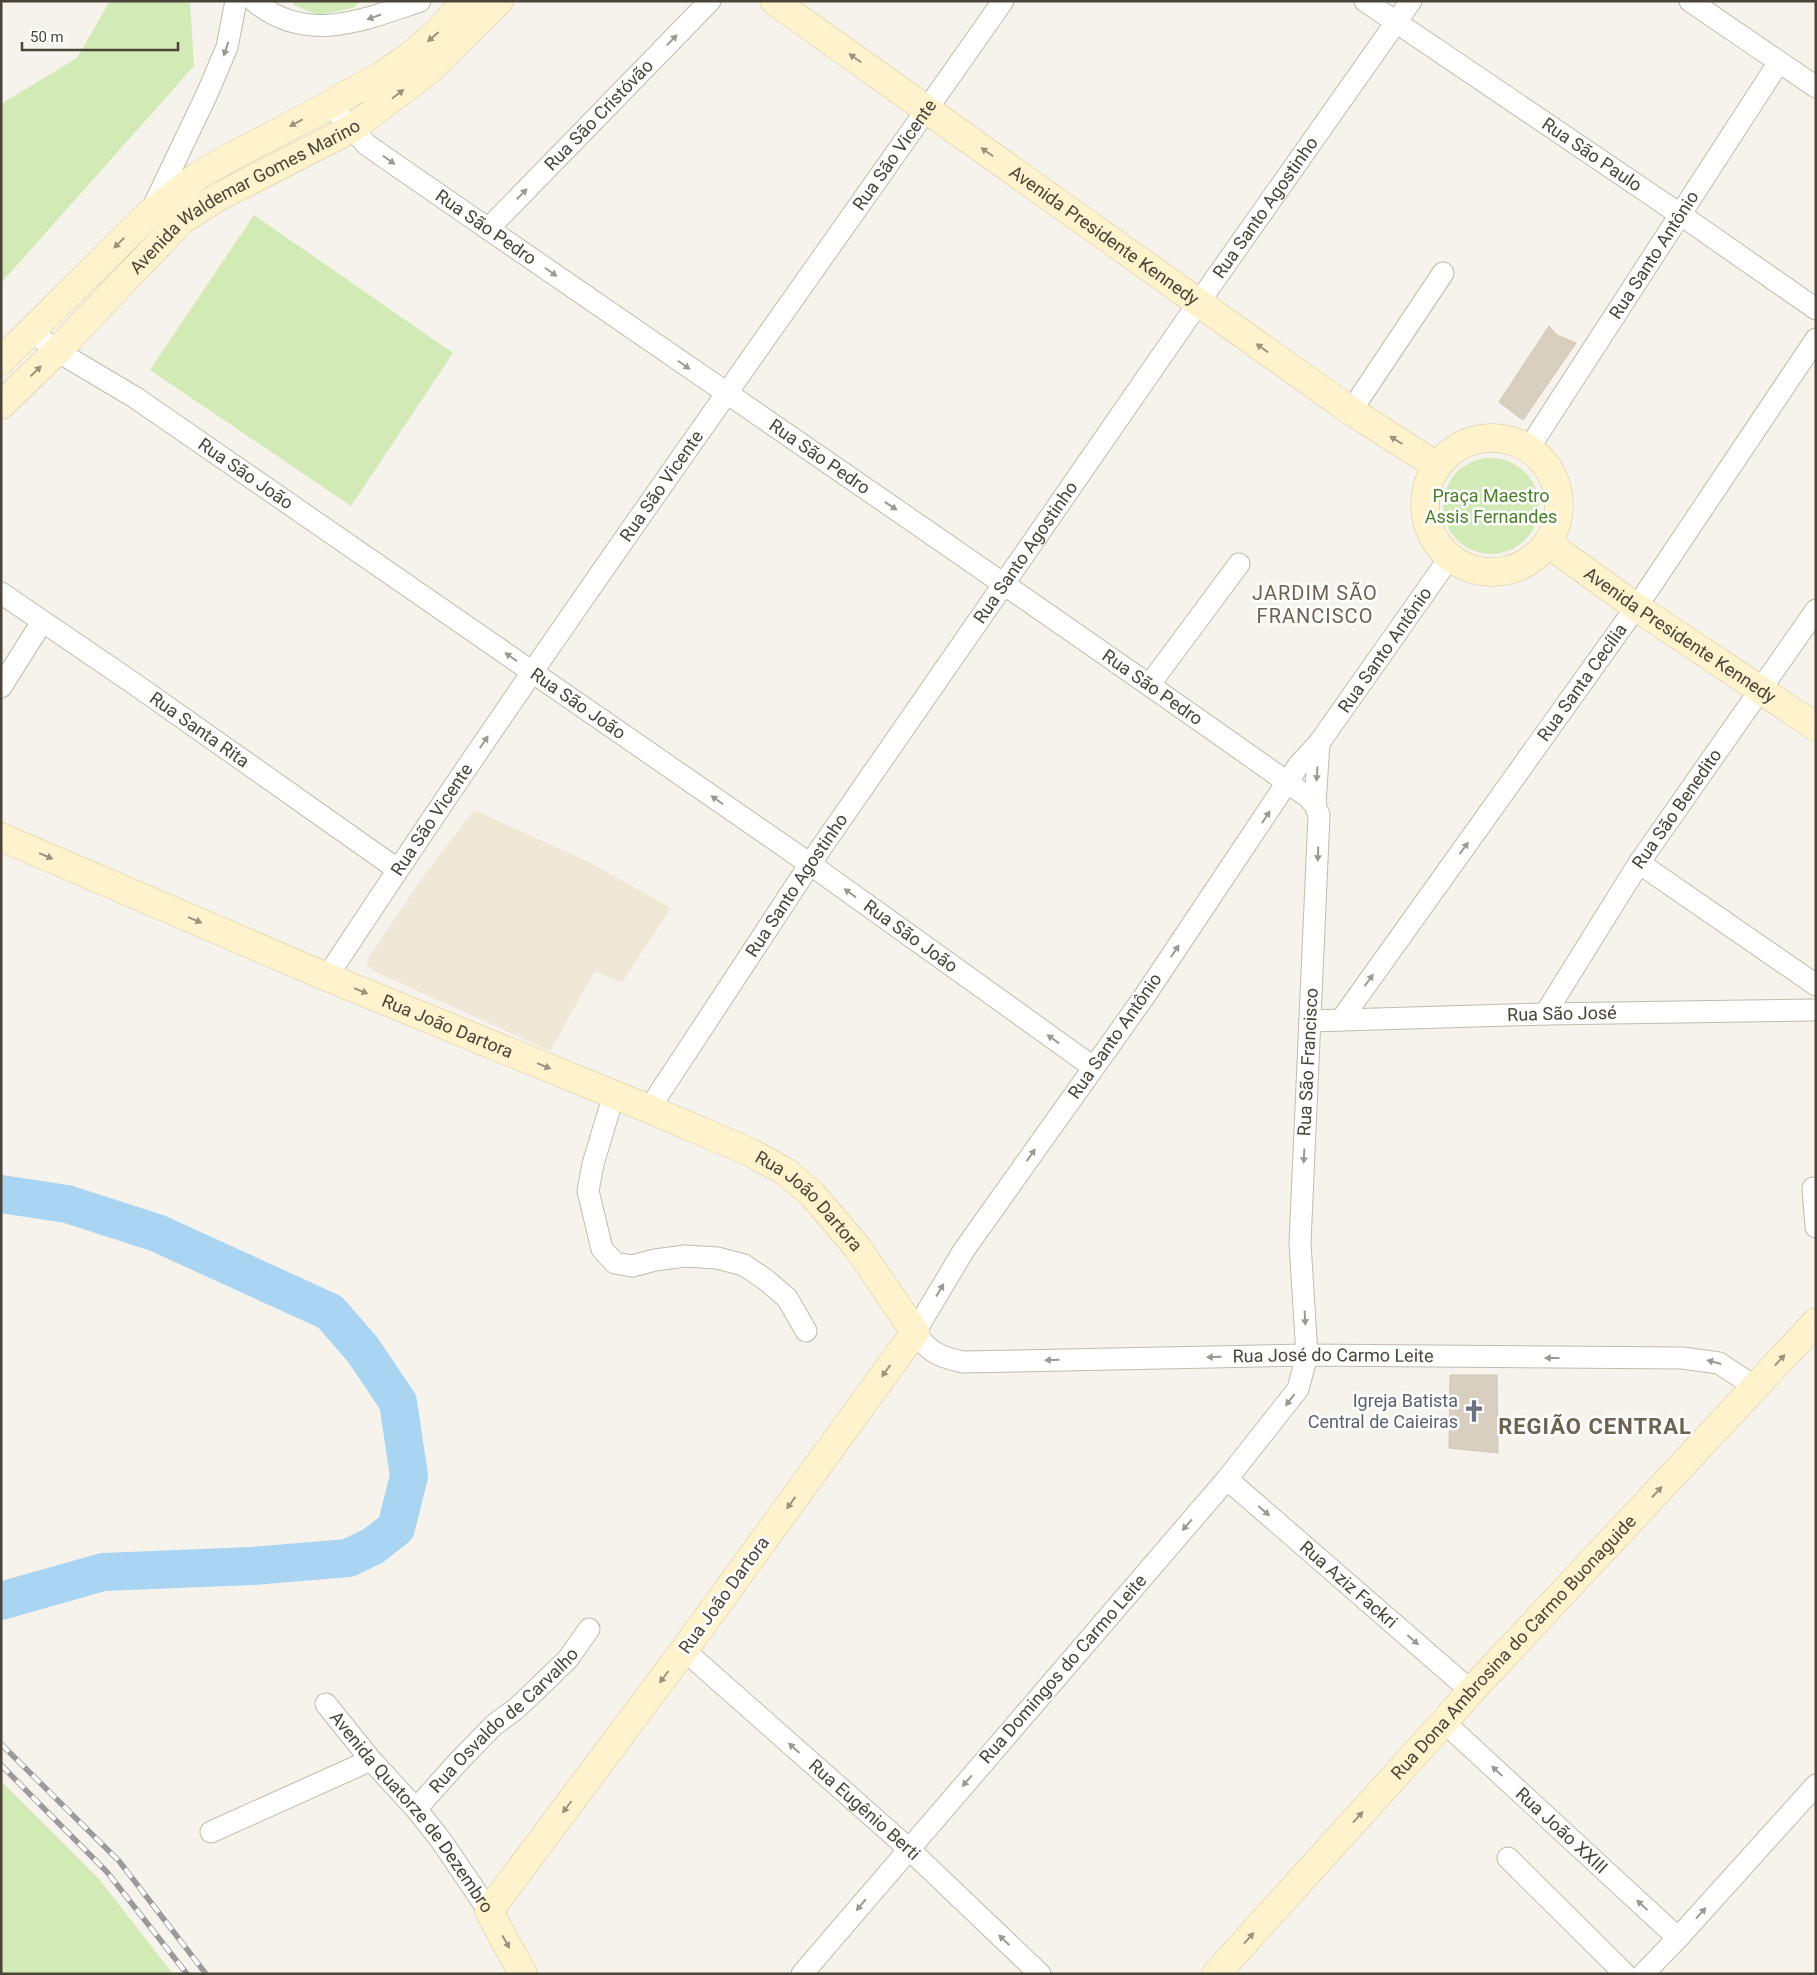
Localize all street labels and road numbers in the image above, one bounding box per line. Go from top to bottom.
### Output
street label: Rua São Cristóvão [540,55,657,175]
street label: Rua São Vicente [848,95,941,214]
street label: Rua São Paulo [1538,113,1646,195]
street label: Avenida Waldemar Gomes Marino [125,115,364,278]
street label: Rua Santo Agostinho [1208,133,1322,282]
street label: Avenida Presidente Kennedy [1006,161,1203,310]
street label: Rua São Pedro [432,185,541,269]
street label: Rua Santo Antônio [1604,187,1703,323]
street label: Rua São Pedro [765,414,874,498]
street label: Rua São Vicente [615,426,707,545]
street label: Rua São João [194,433,297,514]
street label: Rua Santo Agostinho [969,477,1082,627]
street label: Avenida Presidente Kennedy [1580,562,1781,708]
street label: Rua Santo Antônio [1333,583,1436,717]
street label: Rua Santa Cecília [1533,619,1631,745]
street label: Rua São Pedro [1099,645,1207,729]
street label: Rua São João [527,663,630,743]
street label: Rua Santa Rita [146,687,254,772]
street label: Rua São Benedito [1627,745,1726,872]
street label: Rua São Vicente [386,759,477,879]
street label: Rua Santo Agostinho [741,809,852,961]
street label: Rua São João [860,895,962,977]
street label: Rua Santo Antônio [1063,969,1166,1103]
street label: Rua São Francisco [1293,987,1322,1137]
street label: Rua João Dartora [379,990,516,1062]
street label: Rua São José [1507,1002,1617,1025]
street label: Rua João Dartora [752,1146,867,1255]
street label: Rua José do Carmo Leite [1232,1344,1434,1367]
street label: Rua Dona Ambrosina do Carmo Buonaguide [1386,1510,1640,1783]
street label: Rua João Dartora [674,1532,773,1657]
street label: Rua Aziz Fackri [1296,1536,1402,1632]
street label: Rua Domingos do Carmo Leite [975,1570,1150,1767]
street label: Rua Osvaldo de Carvalho [425,1644,582,1797]
street label: Avenida Quatorze de Dezembro [326,1707,498,1916]
street label: Rua Eugênio Berti [805,1754,925,1864]
street label: Rua João XXIII [1512,1783,1612,1878]

